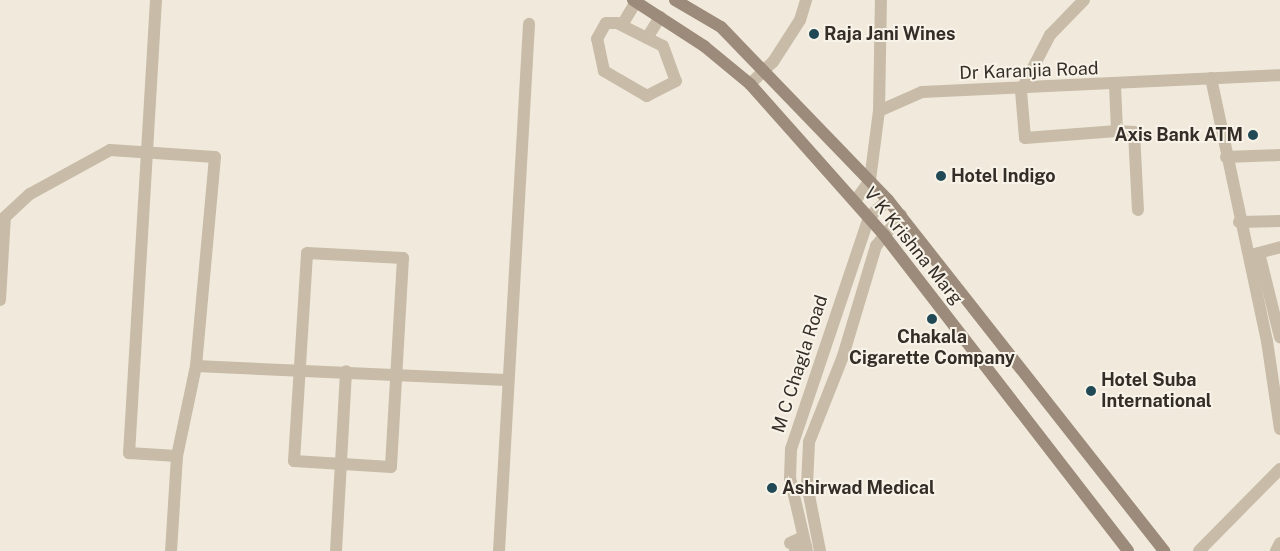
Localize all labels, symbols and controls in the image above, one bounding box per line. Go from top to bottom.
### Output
place label: Raja Jani Wines [824,23,956,45]
marker: Raja Jani Wines [808,28,820,40]
street label: Dr Karanjia Road [959,58,1099,84]
place label: Axis Bank ATM [1114,124,1243,146]
marker: Axis Bank ATM [1247,129,1259,141]
place label: Hotel Indigo [951,165,1056,187]
marker: Hotel Indigo [935,170,947,182]
street label: V K Krishna Marg [859,183,967,309]
street label: M C Chagla Road [768,293,832,435]
marker: Chakala Cigarette Company [926,313,938,325]
place label: Chakala Cigarette Company [849,327,1015,369]
place label: Hotel Suba International [1101,370,1212,412]
marker: Hotel Suba International [1085,385,1097,397]
place label: Ashirwad Medical [782,477,935,499]
marker: Ashirwad Medical [766,482,778,494]

